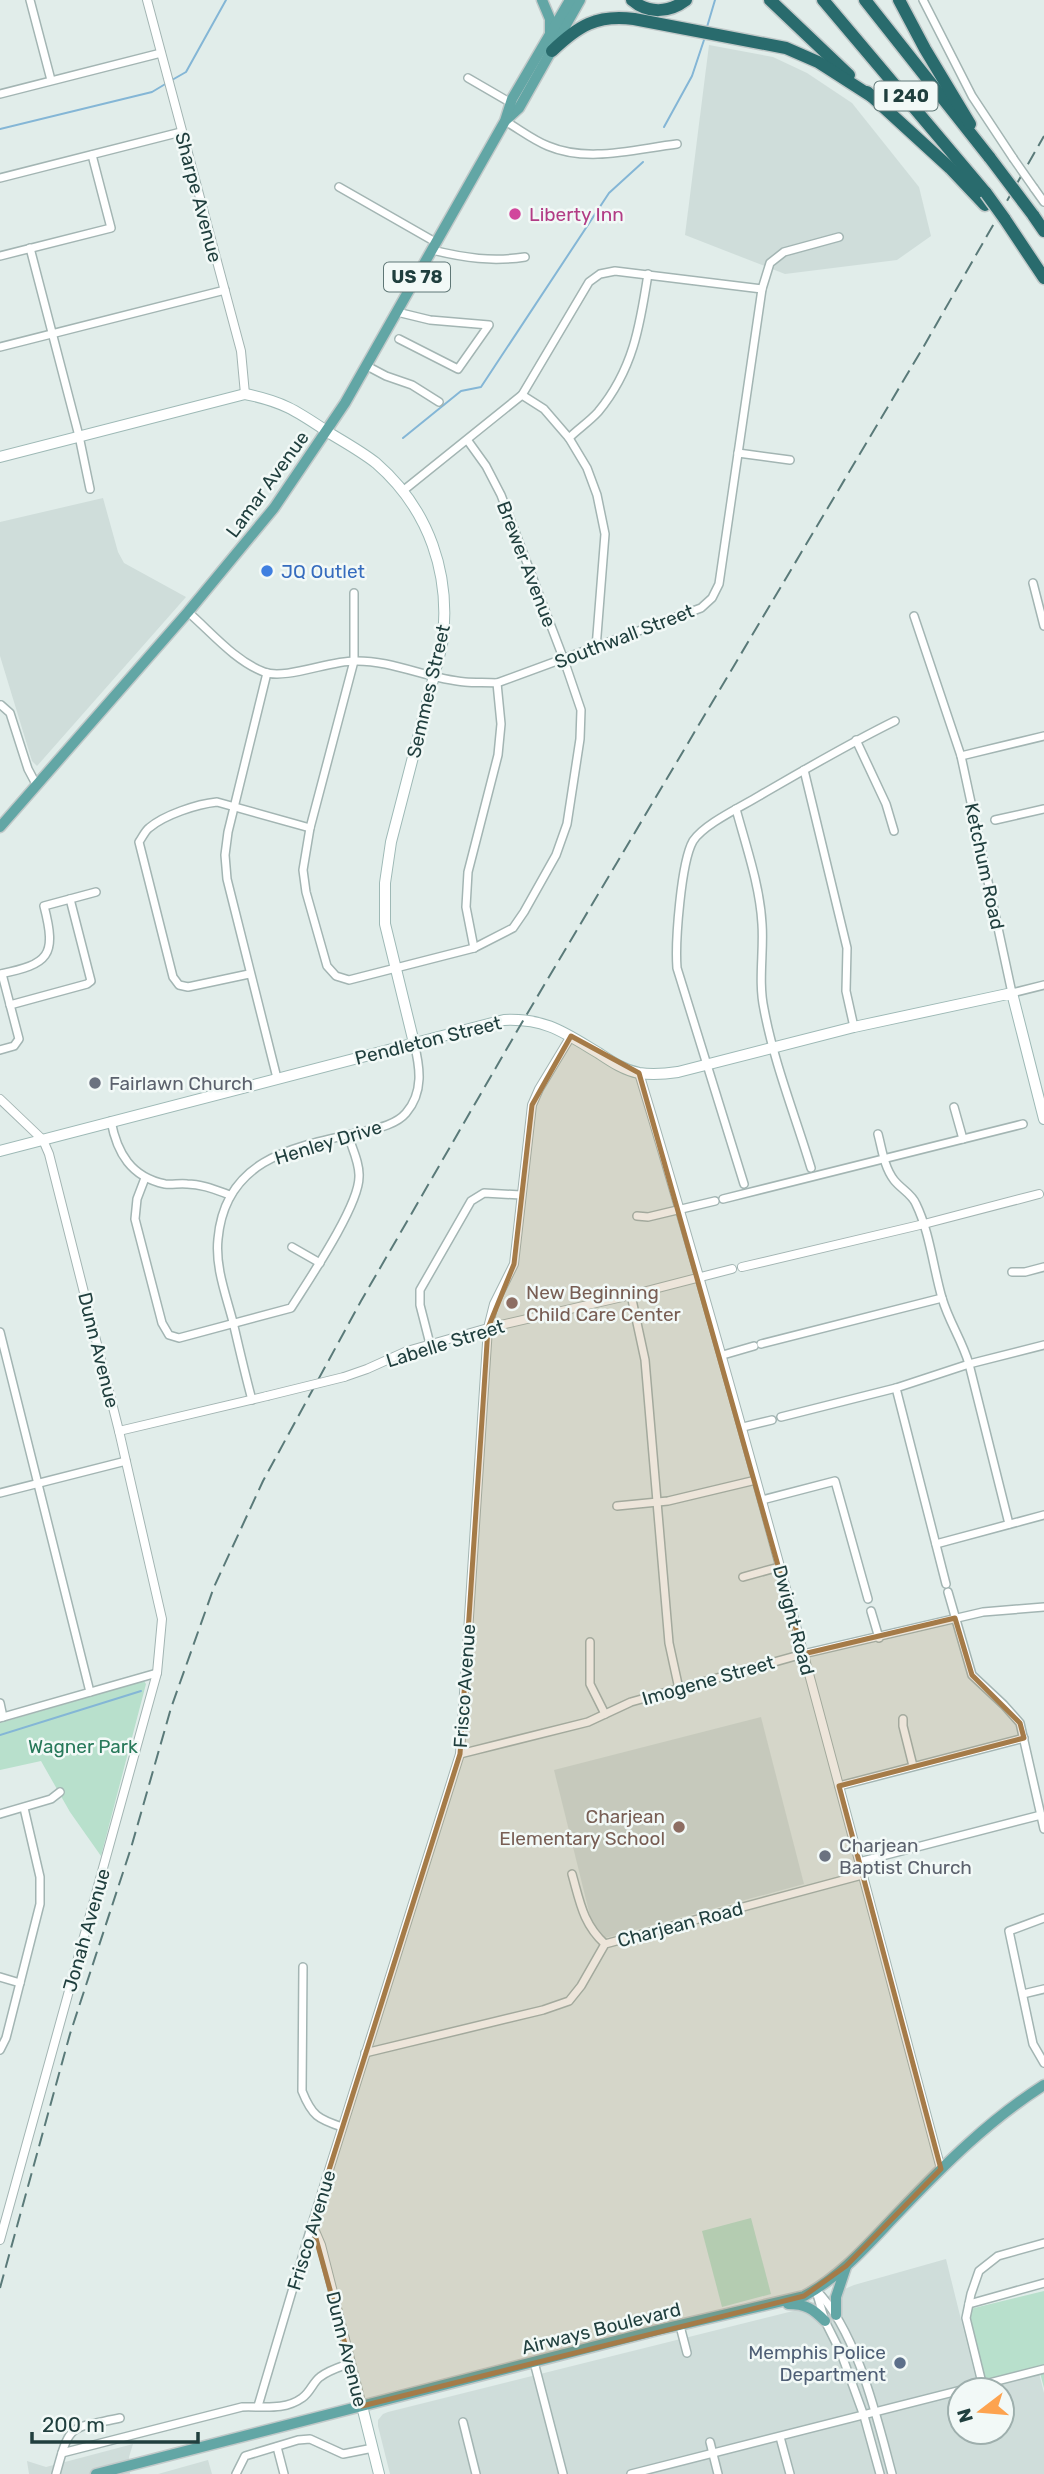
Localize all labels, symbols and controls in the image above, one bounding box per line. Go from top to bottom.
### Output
road number: I 240 [874,82,937,110]
street label: Sharpe Avenue [170,130,227,265]
place label: Liberty Inn [529,203,624,226]
marker: Liberty Inn [507,206,523,222]
road number: US 78 [384,262,450,292]
street label: Lamar Avenue [221,427,314,542]
street label: Brewer Avenue [492,498,561,630]
place label: JQ Outlet [281,560,365,583]
marker: JQ Outlet [259,563,275,579]
street label: Southwall Street [551,599,698,674]
street label: Semmes Street [402,622,455,760]
street label: Ketchum Road [960,801,1009,932]
street label: Pendleton Street [352,1011,504,1070]
place label: Fairlawn Church [109,1072,253,1095]
marker: Fairlawn Church [87,1075,103,1091]
street label: Henley Drive [272,1115,385,1170]
place label: New Beginning Child Care Center [526,1281,682,1326]
street label: Dunn Avenue [73,1290,124,1410]
marker: New Beginning Child Care Center [504,1295,520,1311]
street label: Labelle Street [383,1314,508,1372]
street label: Dwight Road [768,1563,819,1678]
street label: Frisco Avenue [449,1623,480,1749]
street label: Imogene Street [639,1650,778,1710]
park label: Wagner Park [28,1735,138,1758]
place label: Charjean Elementary School [499,1805,665,1850]
marker: Charjean Elementary School [671,1819,687,1835]
place label: Charjean Baptist Church [839,1834,972,1879]
marker: Charjean Baptist Church [817,1848,833,1864]
street label: Jonah Avenue [58,1866,115,1994]
street label: Charjean Road [615,1897,745,1952]
street label: Frisco Avenue [282,2167,341,2293]
street label: Dunn Avenue [321,2289,372,2409]
street label: Airways Boulevard [519,2298,683,2359]
place label: Memphis Police Department [748,2341,887,2386]
marker: Memphis Police Department [892,2355,908,2371]
north arrow [946,2376,1016,2446]
scale bar [32,2400,198,2444]
text: N [952,2406,978,2425]
text: 200 m [42,2412,105,2437]

